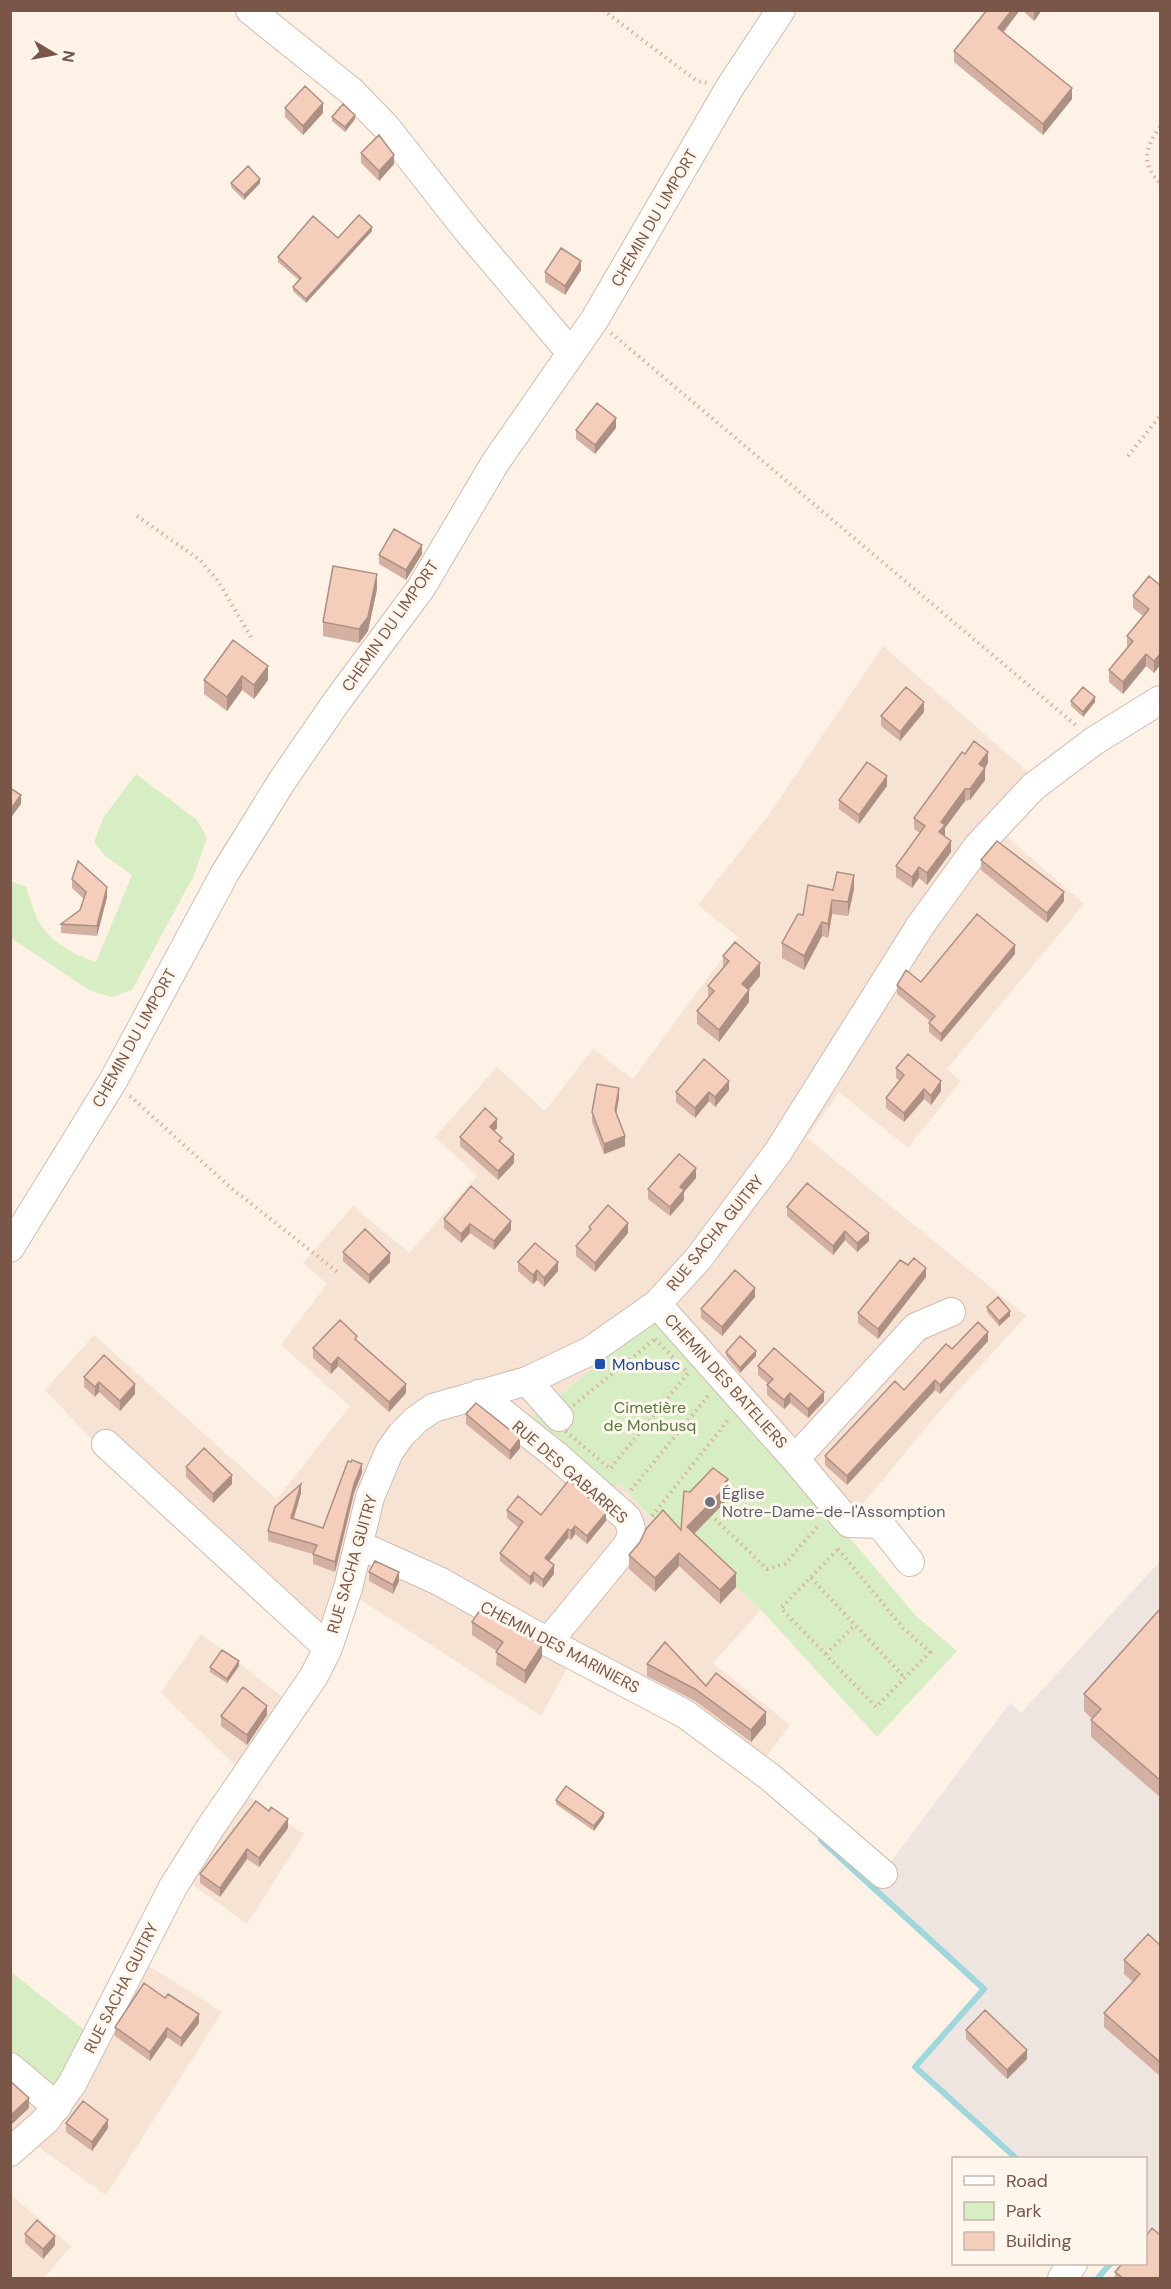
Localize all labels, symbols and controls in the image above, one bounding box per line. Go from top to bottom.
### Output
north arrow [24,24,84,84]
text: N [57,49,80,64]
street label: CHEMIN DU LIMPORT [606,145,702,291]
street label: CHEMIN DU LIMPORT [337,556,443,696]
street label: CHEMIN DU LIMPORT [87,965,181,1111]
street label: RUE SACHA GUITRY [662,1171,768,1295]
street label: CHEMIN DES BATELIERS [660,1309,792,1453]
place label: Monbusc [612,1354,681,1375]
marker: Monbusc [593,1357,607,1371]
park label: Cimetière de Monbusq [604,1397,696,1436]
street label: RUE DES GABARRES [508,1416,632,1528]
place label: Église Notre-Dame-de-l'Assomption [722,1483,945,1522]
street label: RUE SACHA GUITRY [322,1492,382,1636]
marker: Église Notre-Dame-de-l'Assomption [703,1495,717,1509]
street label: CHEMIN DES MARINIERS [477,1596,643,1698]
street label: RUE SACHA GUITRY [79,1919,163,2057]
legend [952,2157,1147,2265]
text: Road [1006,2169,1048,2193]
text: Park [1006,2199,1042,2223]
text: Building [1006,2229,1071,2253]

